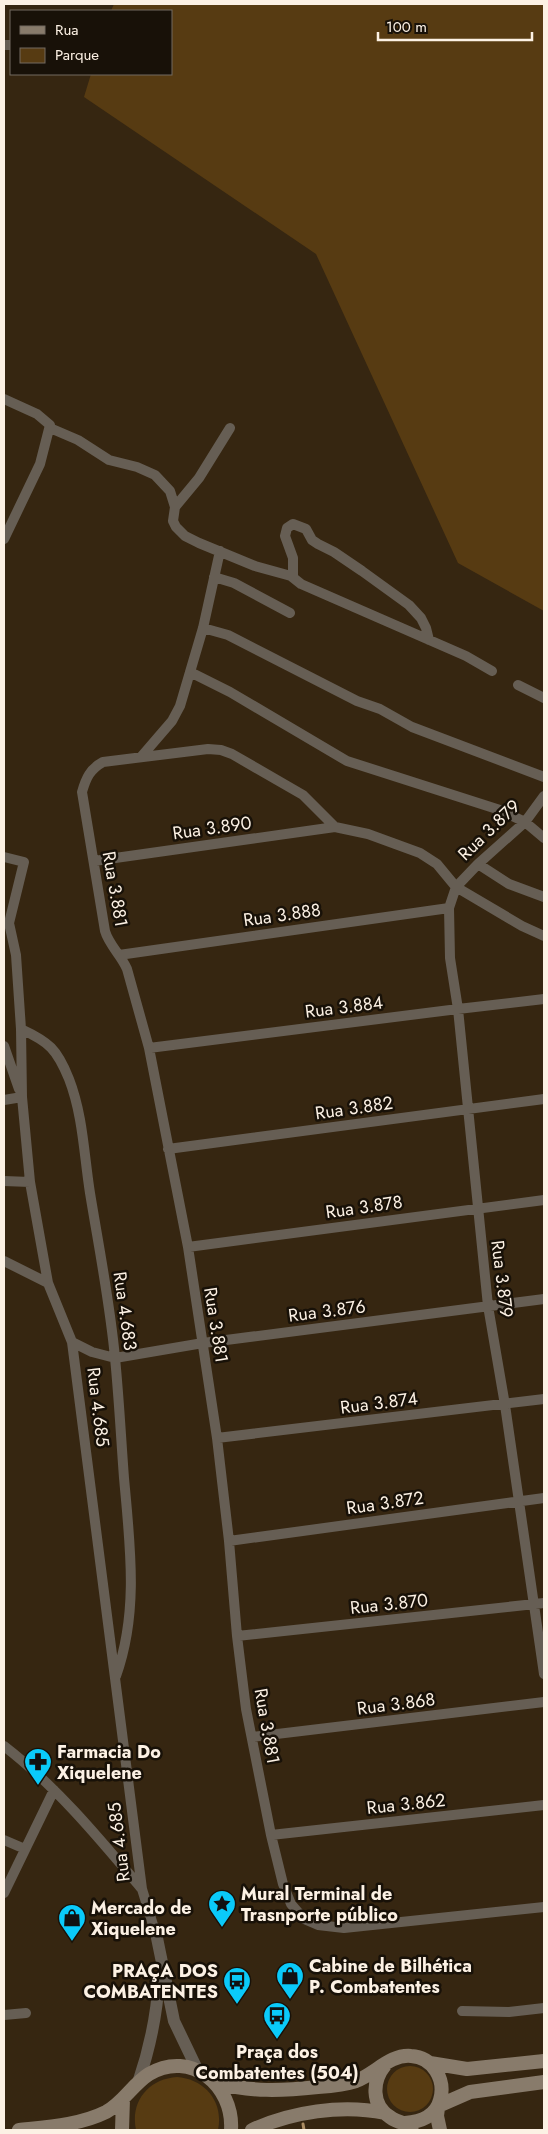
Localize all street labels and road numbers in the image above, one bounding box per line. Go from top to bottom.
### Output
street label: Rua 3.879 [452,794,526,866]
street label: Rua 3.890 [171,810,253,846]
street label: Rua 3.881 [96,849,134,929]
street label: Rua 3.888 [242,897,322,933]
street label: Rua 3.884 [303,989,385,1025]
street label: Rua 3.882 [313,1090,395,1126]
street label: Rua 3.878 [324,1189,404,1225]
street label: Rua 3.879 [484,1239,520,1319]
street label: Rua 4.683 [107,1270,143,1352]
street label: Rua 3.881 [197,1285,235,1365]
street label: Rua 3.876 [287,1293,367,1329]
street label: Rua 4.685 [80,1366,116,1448]
street label: Rua 3.874 [339,1385,419,1421]
street label: Rua 3.872 [345,1485,425,1521]
street label: Rua 3.870 [349,1587,430,1621]
street label: Rua 3.881 [248,1686,286,1766]
street label: Rua 3.868 [355,1686,437,1722]
street label: Rua 3.862 [365,1787,447,1821]
street label: Rua 4.685 [101,1801,137,1883]

